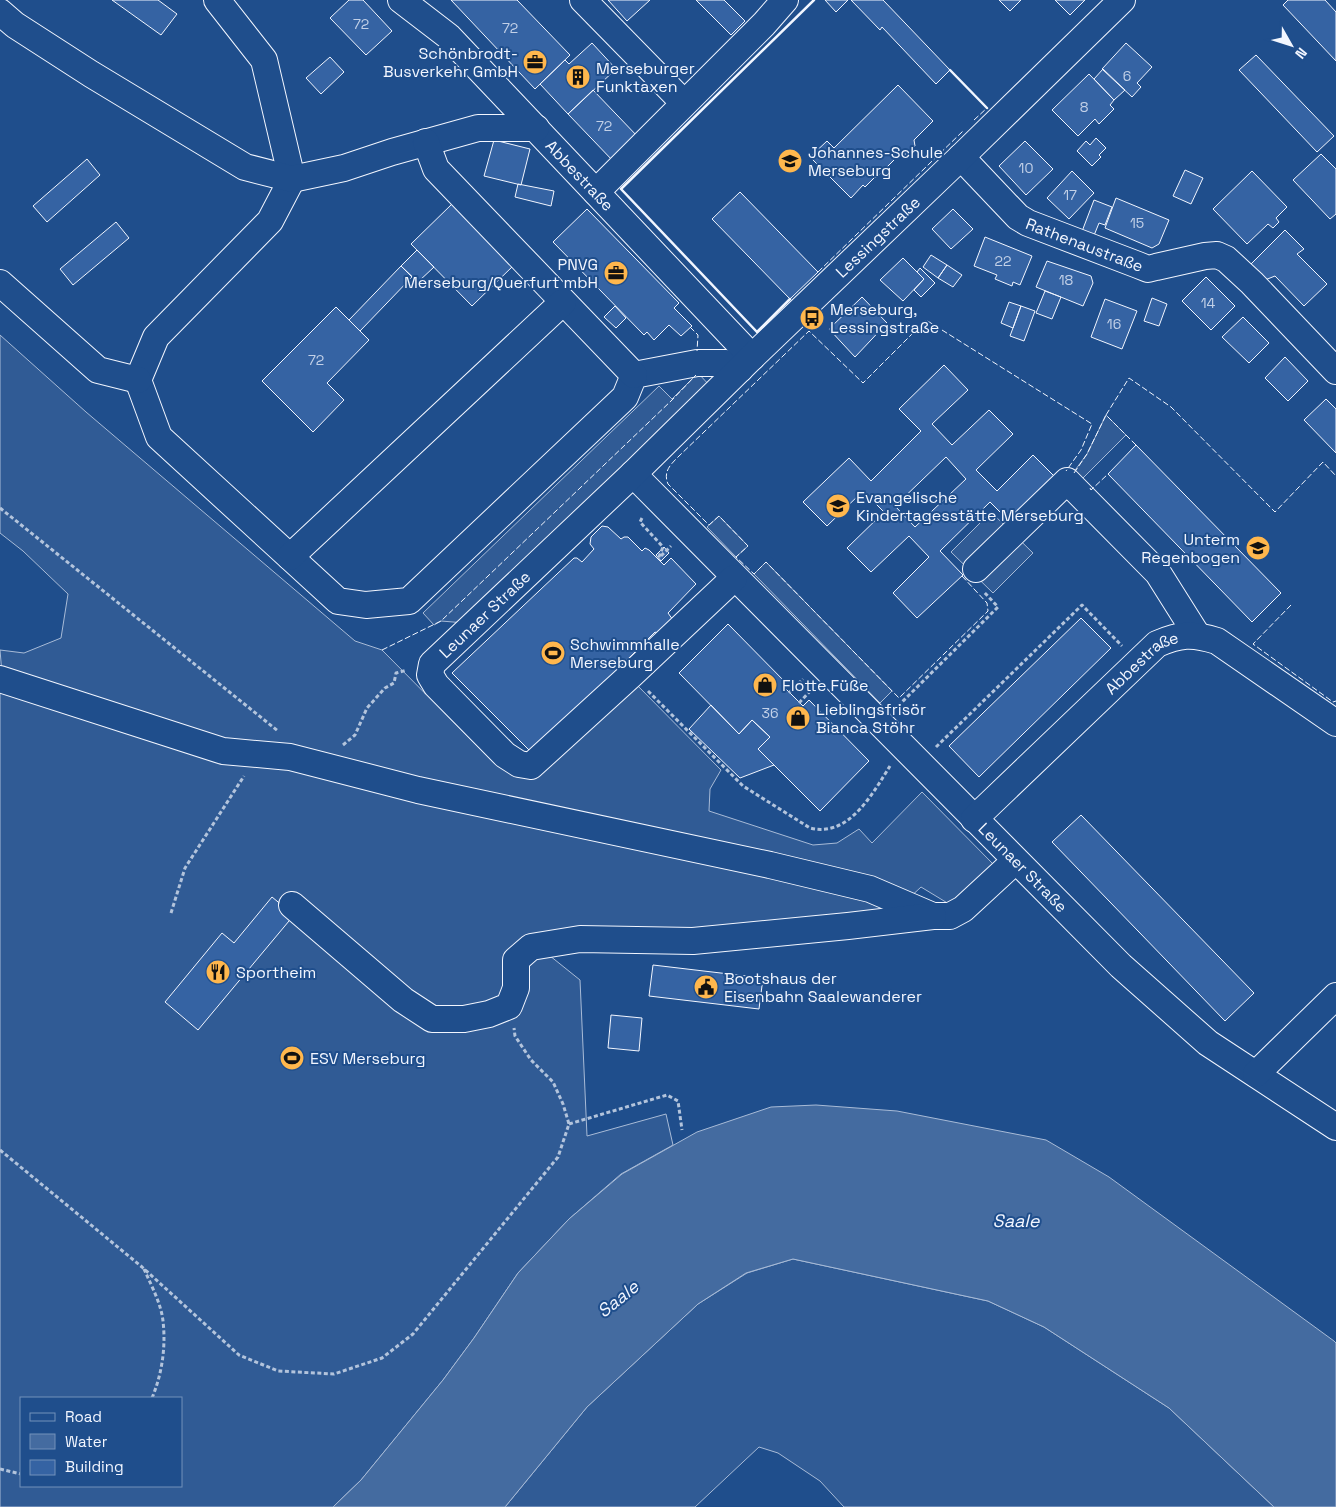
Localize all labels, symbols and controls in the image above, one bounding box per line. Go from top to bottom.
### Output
house number: 72 [353,15,369,33]
house number: 72 [502,19,518,37]
north arrow [1266,20,1316,70]
place label: Schönbrodt- Busverkehr GmbH [383,43,518,82]
text: N [1291,44,1311,62]
office icon: Schönbrodt- Busverkehr GmbH [522,49,548,75]
place label: Merseburger Funktaxen [596,58,695,97]
building icon: Merseburger Funktaxen [565,64,591,90]
house number: 6 [1123,67,1131,85]
house number: 8 [1080,98,1089,116]
house number: 72 [596,117,612,135]
street label: Abbestraße [541,136,618,216]
place label: Johannes-Schule Merseburg [808,142,943,181]
school or university icon: Johannes-Schule Merseburg [777,148,803,174]
house number: 10 [1019,159,1033,177]
house number: 17 [1063,186,1077,204]
street label: Lessingstraße [831,192,925,282]
street label: Rathenaustraße [1023,213,1146,277]
house number: 15 [1130,214,1144,232]
house number: 22 [995,252,1011,270]
place label: PNVG Merseburg/Querfurt mbH [404,254,598,293]
office icon: PNVG Merseburg/Querfurt mbH [603,260,629,286]
house number: 18 [1059,271,1074,289]
house number: 14 [1201,294,1216,312]
place label: Merseburg, Lessingstraße [830,299,939,338]
bus stop icon: Merseburg, Lessingstraße [799,305,825,331]
house number: 16 [1107,315,1121,333]
house number: 72 [308,351,324,369]
place label: Evangelische Kindertagesstätte Merseburg [856,487,1084,526]
school or university icon: Evangelische Kindertagesstätte Merseburg [825,493,851,519]
place label: Unterm Regenbogen [1141,529,1240,568]
school or university icon: Unterm Regenbogen [1245,535,1271,561]
street label: Leunaer Straße [435,566,535,663]
street label: Abbestraße [1101,627,1181,699]
place label: Schwimmhalle Merseburg [570,634,680,673]
sports icon: Schwimmhalle Merseburg [540,640,566,666]
shop icon: Flotte Füße [752,672,778,698]
place label: Flotte Füße [782,675,869,696]
place label: Lieblingsfrisör Bianca Stöhr [816,699,926,738]
house number: 36 [761,704,779,722]
shop icon: Lieblingsfrisör Bianca Stöhr [785,705,811,731]
street label: Leunaer Straße [974,818,1072,917]
restaurant icon: Sportheim [205,959,231,985]
place label: Sportheim [236,962,316,983]
place label: Bootshaus der Eisenbahn Saalewanderer [724,968,922,1007]
public building icon: Bootshaus der Eisenbahn Saalewanderer [693,974,719,1000]
sports icon: ESV Merseburg [279,1045,305,1071]
place label: ESV Merseburg [310,1048,426,1069]
water label: Saale [993,1209,1041,1232]
water label: Saale [592,1274,644,1322]
legend [20,1397,182,1487]
text: Road [65,1407,102,1426]
text: Water [65,1432,108,1451]
text: Building [65,1457,124,1476]

